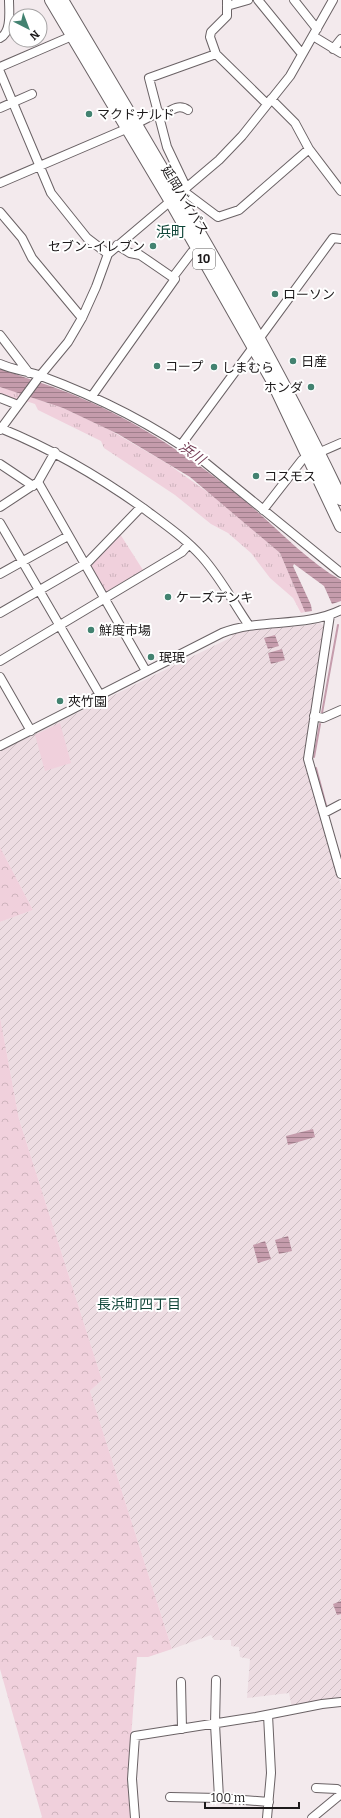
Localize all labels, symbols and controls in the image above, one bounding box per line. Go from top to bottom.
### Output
north arrow [8,8,48,48]
text: N [26,27,42,43]
place label: マクドナルド [97,107,175,122]
marker: マクドナルド [84,109,94,119]
street label: 延岡バイパス [159,163,211,237]
district label: 浜町 [156,223,186,241]
place label: セブン-イレブン [48,239,145,254]
marker: セブン-イレブン [148,241,158,251]
road number: 10 [193,249,215,269]
place label: ローソン [283,287,335,302]
marker: ローソン [270,289,280,299]
place label: 日産 [301,354,327,369]
marker: 日産 [288,356,298,366]
place label: コープ [165,359,203,374]
place label: しまむら [222,360,274,375]
marker: コープ [152,361,162,371]
marker: しまむら [209,362,219,372]
place label: ホンダ [264,380,303,395]
marker: ホンダ [306,382,316,392]
water label: 浜川 [176,438,210,469]
place label: コスモス [264,469,316,484]
marker: コスモス [251,471,261,481]
place label: ケーズデンキ [176,590,253,605]
marker: ケーズデンキ [163,592,173,602]
place label: 鮮度市場 [99,623,151,638]
marker: 鮮度市場 [86,625,96,635]
place label: 珉珉 [159,650,185,665]
marker: 珉珉 [146,652,156,662]
place label: 夾竹園 [68,694,107,709]
marker: 夾竹園 [55,696,65,706]
district label: 長浜町四丁目 [97,1296,181,1313]
scale bar [205,1784,299,1810]
text: 100 m [211,1791,246,1805]

